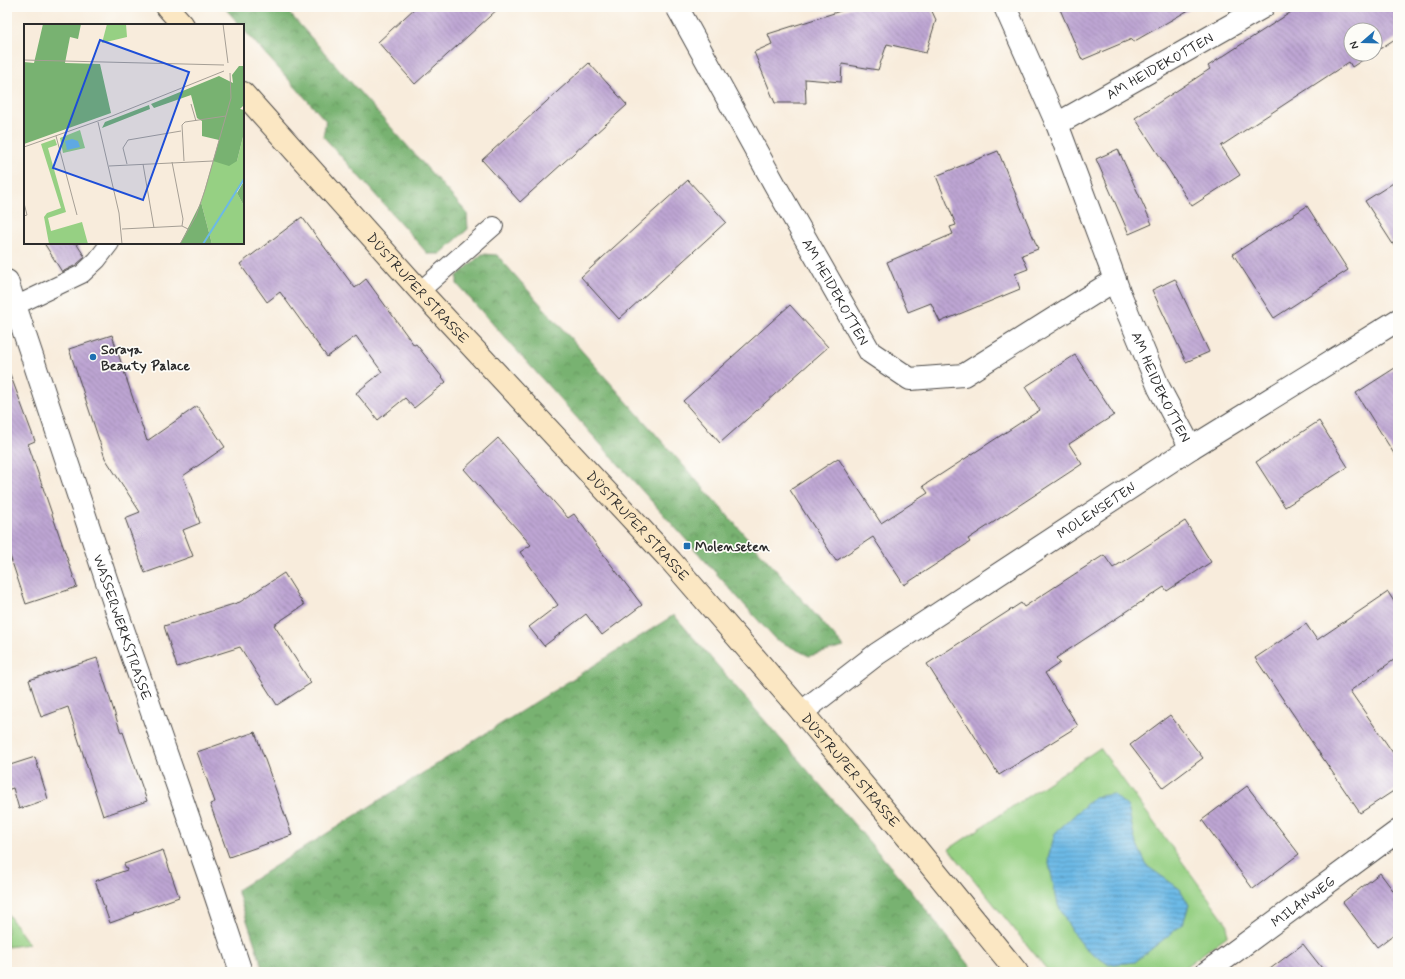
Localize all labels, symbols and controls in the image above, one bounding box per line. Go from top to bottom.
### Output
north arrow [1343,22,1383,62]
inset map [24,24,244,244]
street label: AM HEIDEKOTTEN [1103,29,1217,104]
text: N [1347,39,1362,51]
street label: DÜSTRUPER STRASSE [362,229,472,348]
street label: AM HEIDEKOTTEN [797,236,872,349]
street label: AM HEIDEKOTTEN [1127,329,1194,446]
place label: Soraya Beauty Palace [101,341,191,375]
marker: Soraya Beauty Palace [88,352,98,362]
street label: DÜSTRUPER STRASSE [582,468,693,585]
street label: MOLENSETEN [1054,479,1140,543]
place label: Molenseten [695,538,771,556]
marker: Molenseten [682,541,692,551]
street label: WASSERWERKSTRASSE [88,552,155,703]
street label: DÜSTRUPER STRASSE [797,710,903,832]
street label: MILANWEG [1268,873,1339,932]

